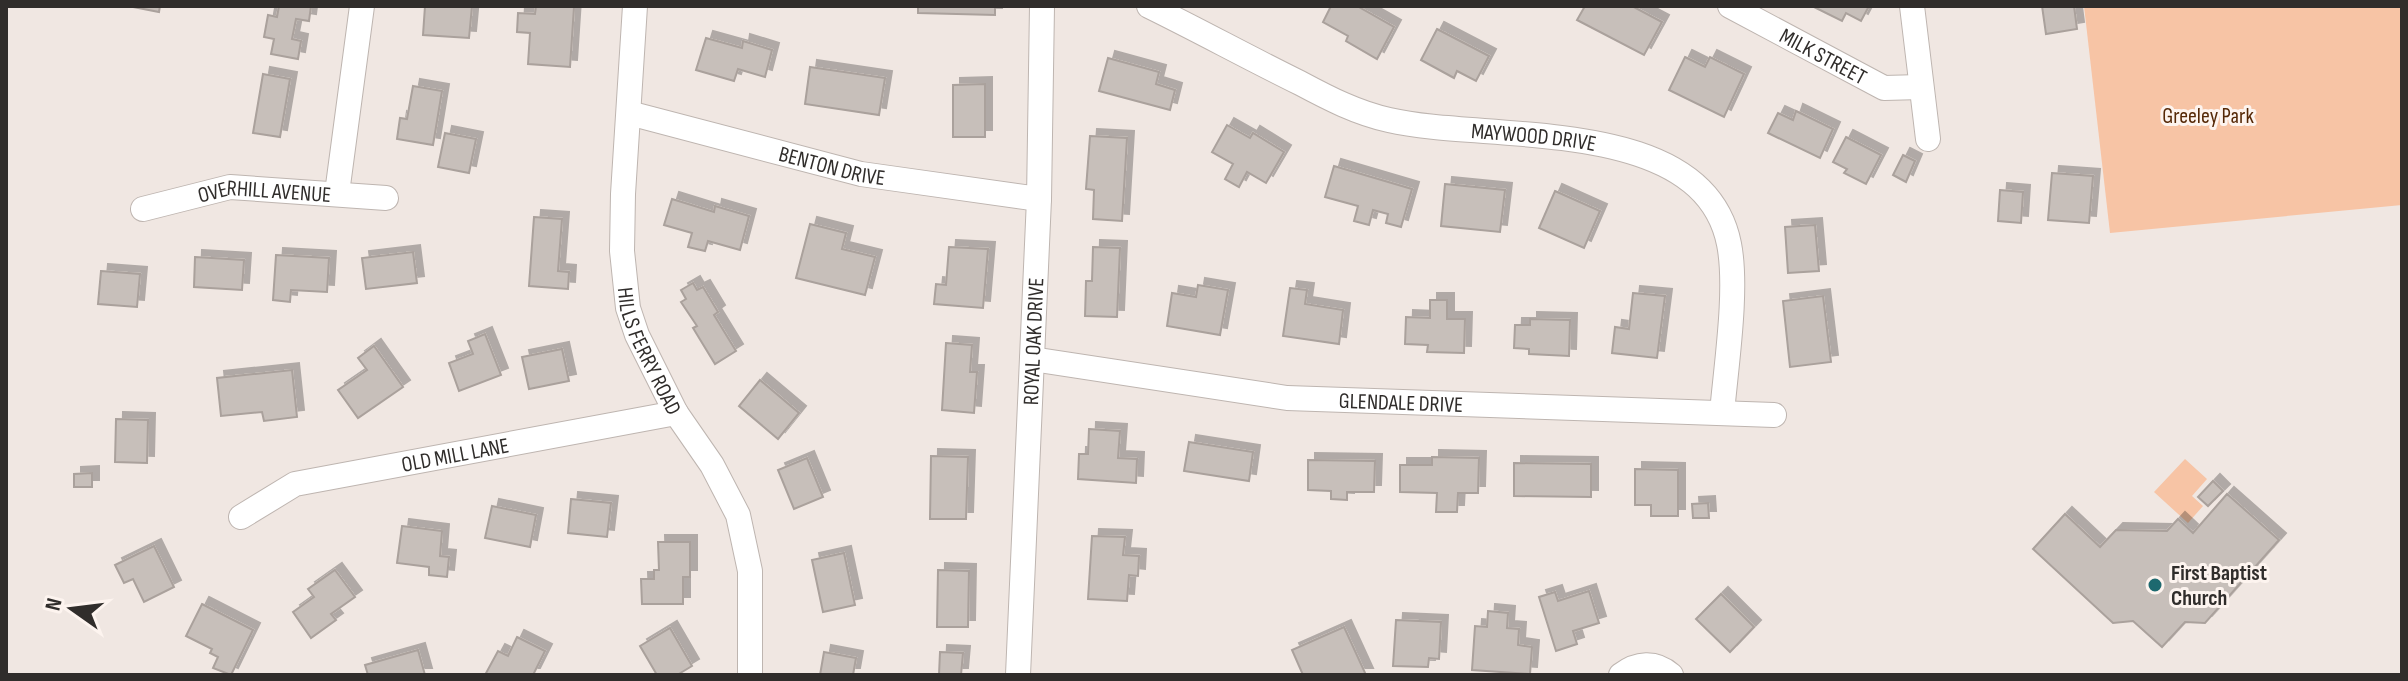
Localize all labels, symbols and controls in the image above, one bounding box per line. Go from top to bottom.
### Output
street label: MILK STREET [1775,23,1871,91]
park label: Greeley Park [2162,103,2254,130]
street label: MAYWOOD DRIVE [1470,118,1598,158]
street label: BENTON DRIVE [776,141,887,192]
street label: OVERHILL AVENUE [195,175,332,210]
street label: ROYAL OAK DRIVE [1018,277,1051,406]
street label: HILLS FERRY ROAD [611,286,687,419]
street label: GLENDALE DRIVE [1338,388,1464,419]
street label: OLD MILL LANE [399,432,511,479]
place label: First Baptist Church [2171,560,2267,612]
north arrow [32,569,112,649]
marker: First Baptist Church [2146,576,2164,594]
text: N [40,596,69,613]

